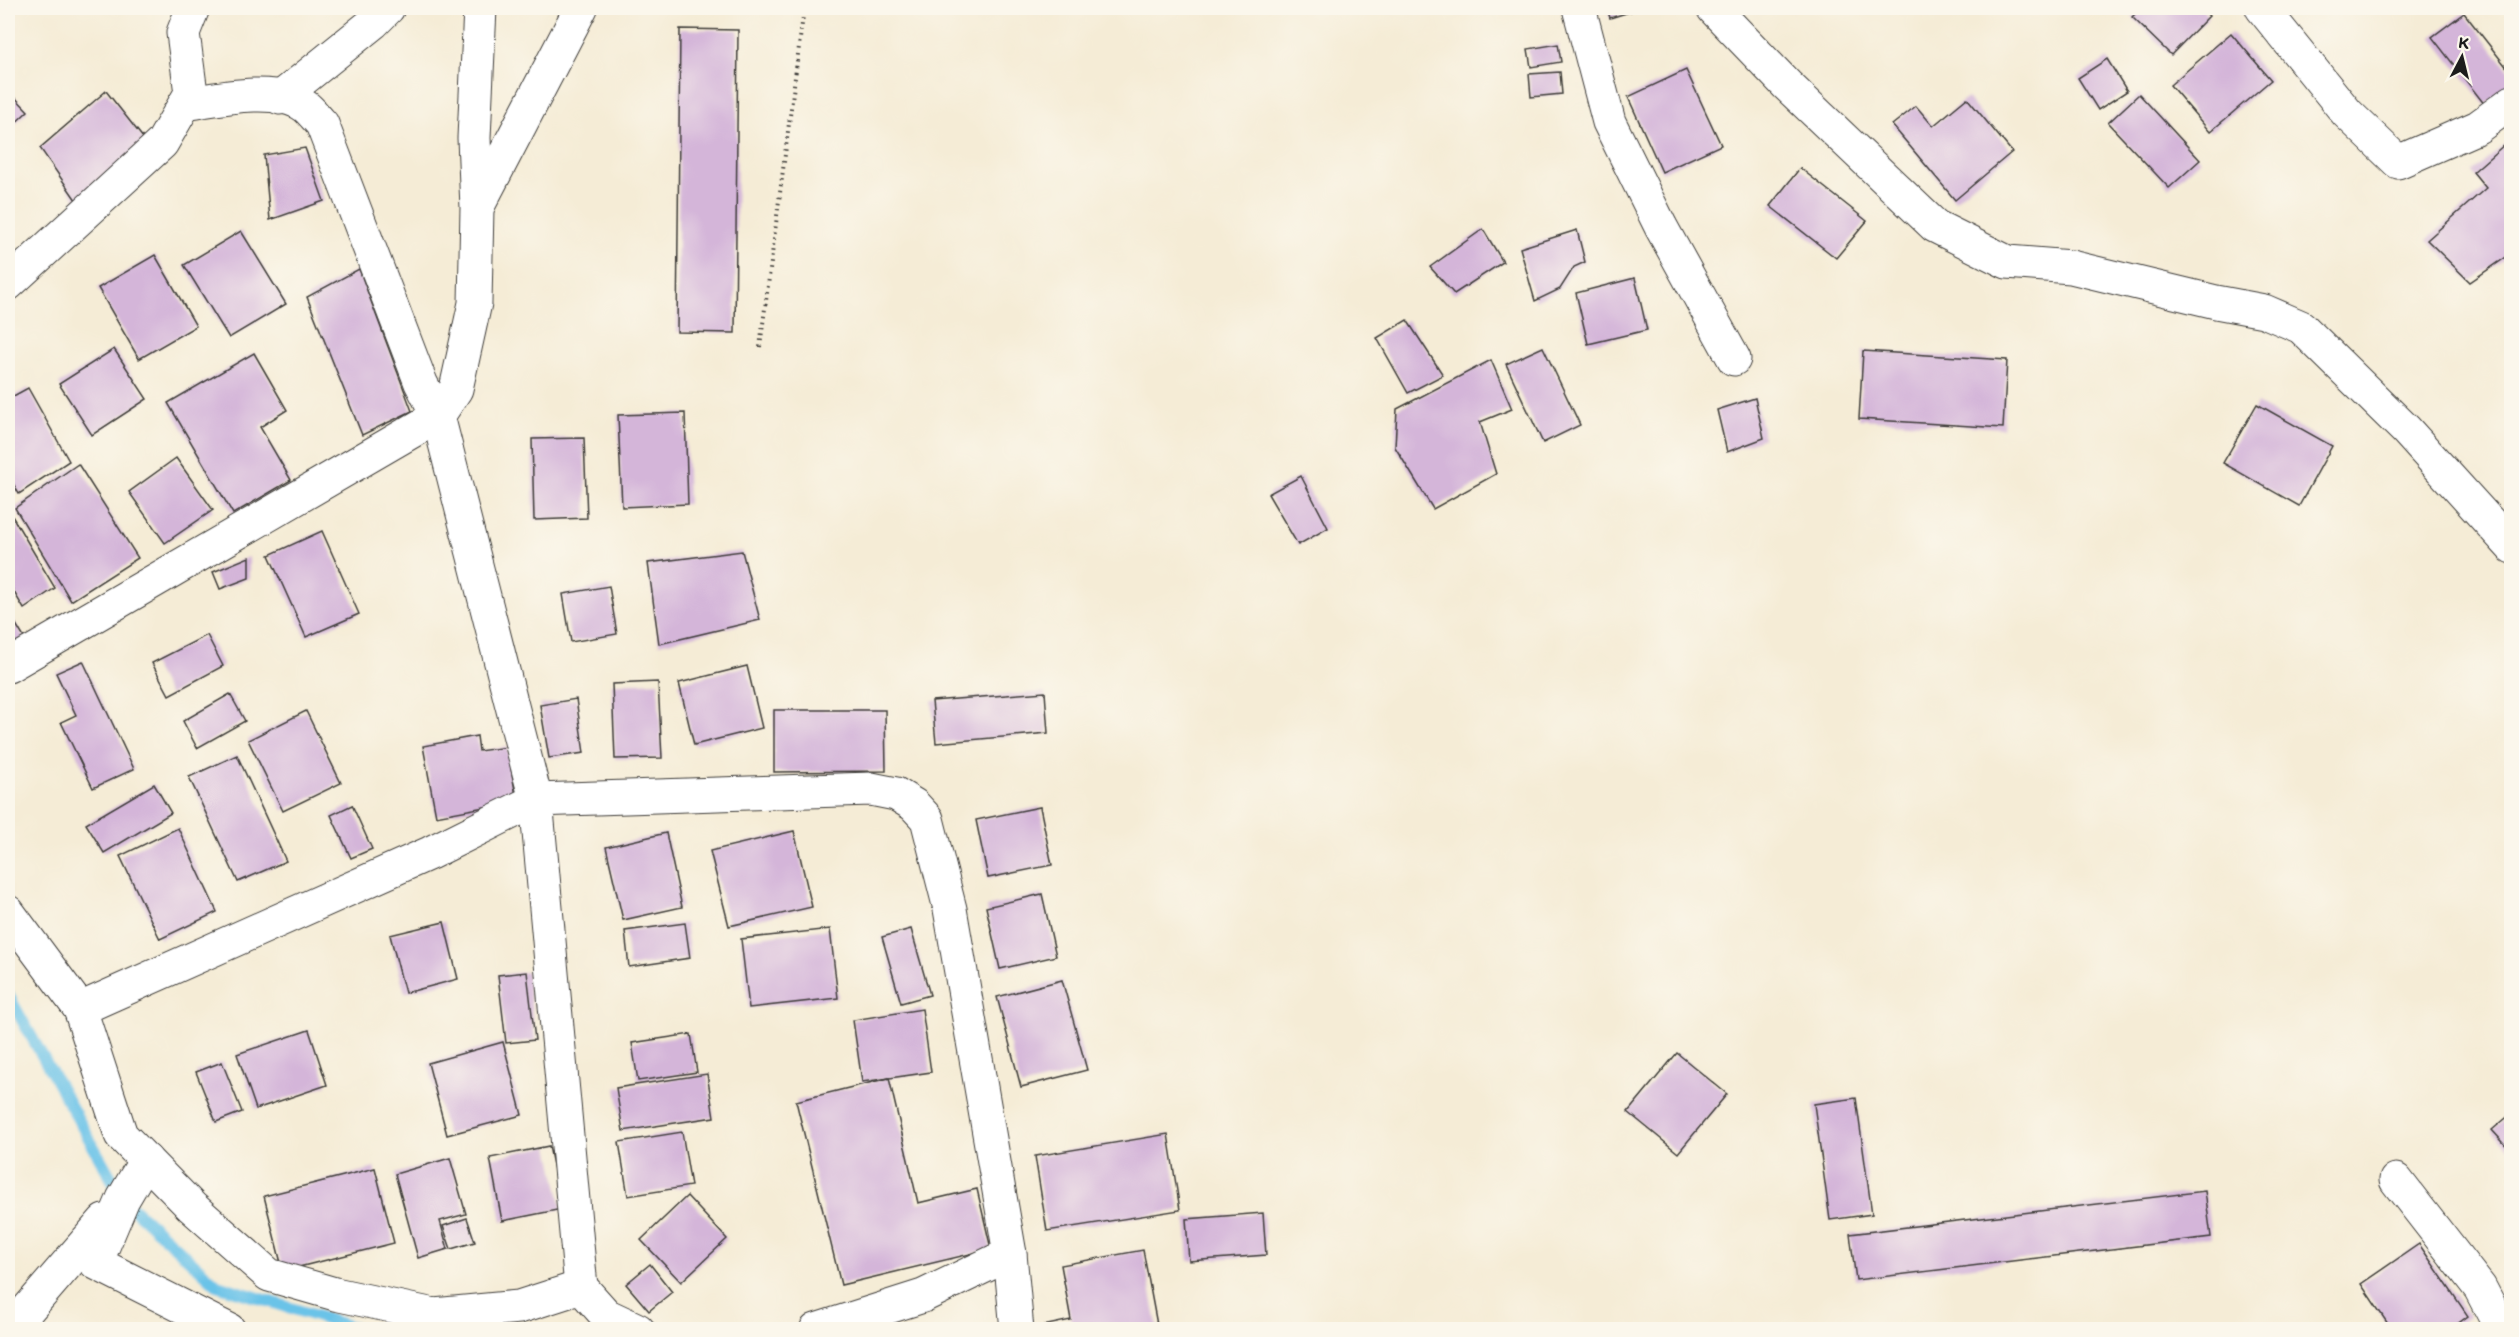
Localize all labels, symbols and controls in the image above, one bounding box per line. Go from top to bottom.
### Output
north arrow [2432,27,2492,87]
text: K [2458,33,2471,53]

